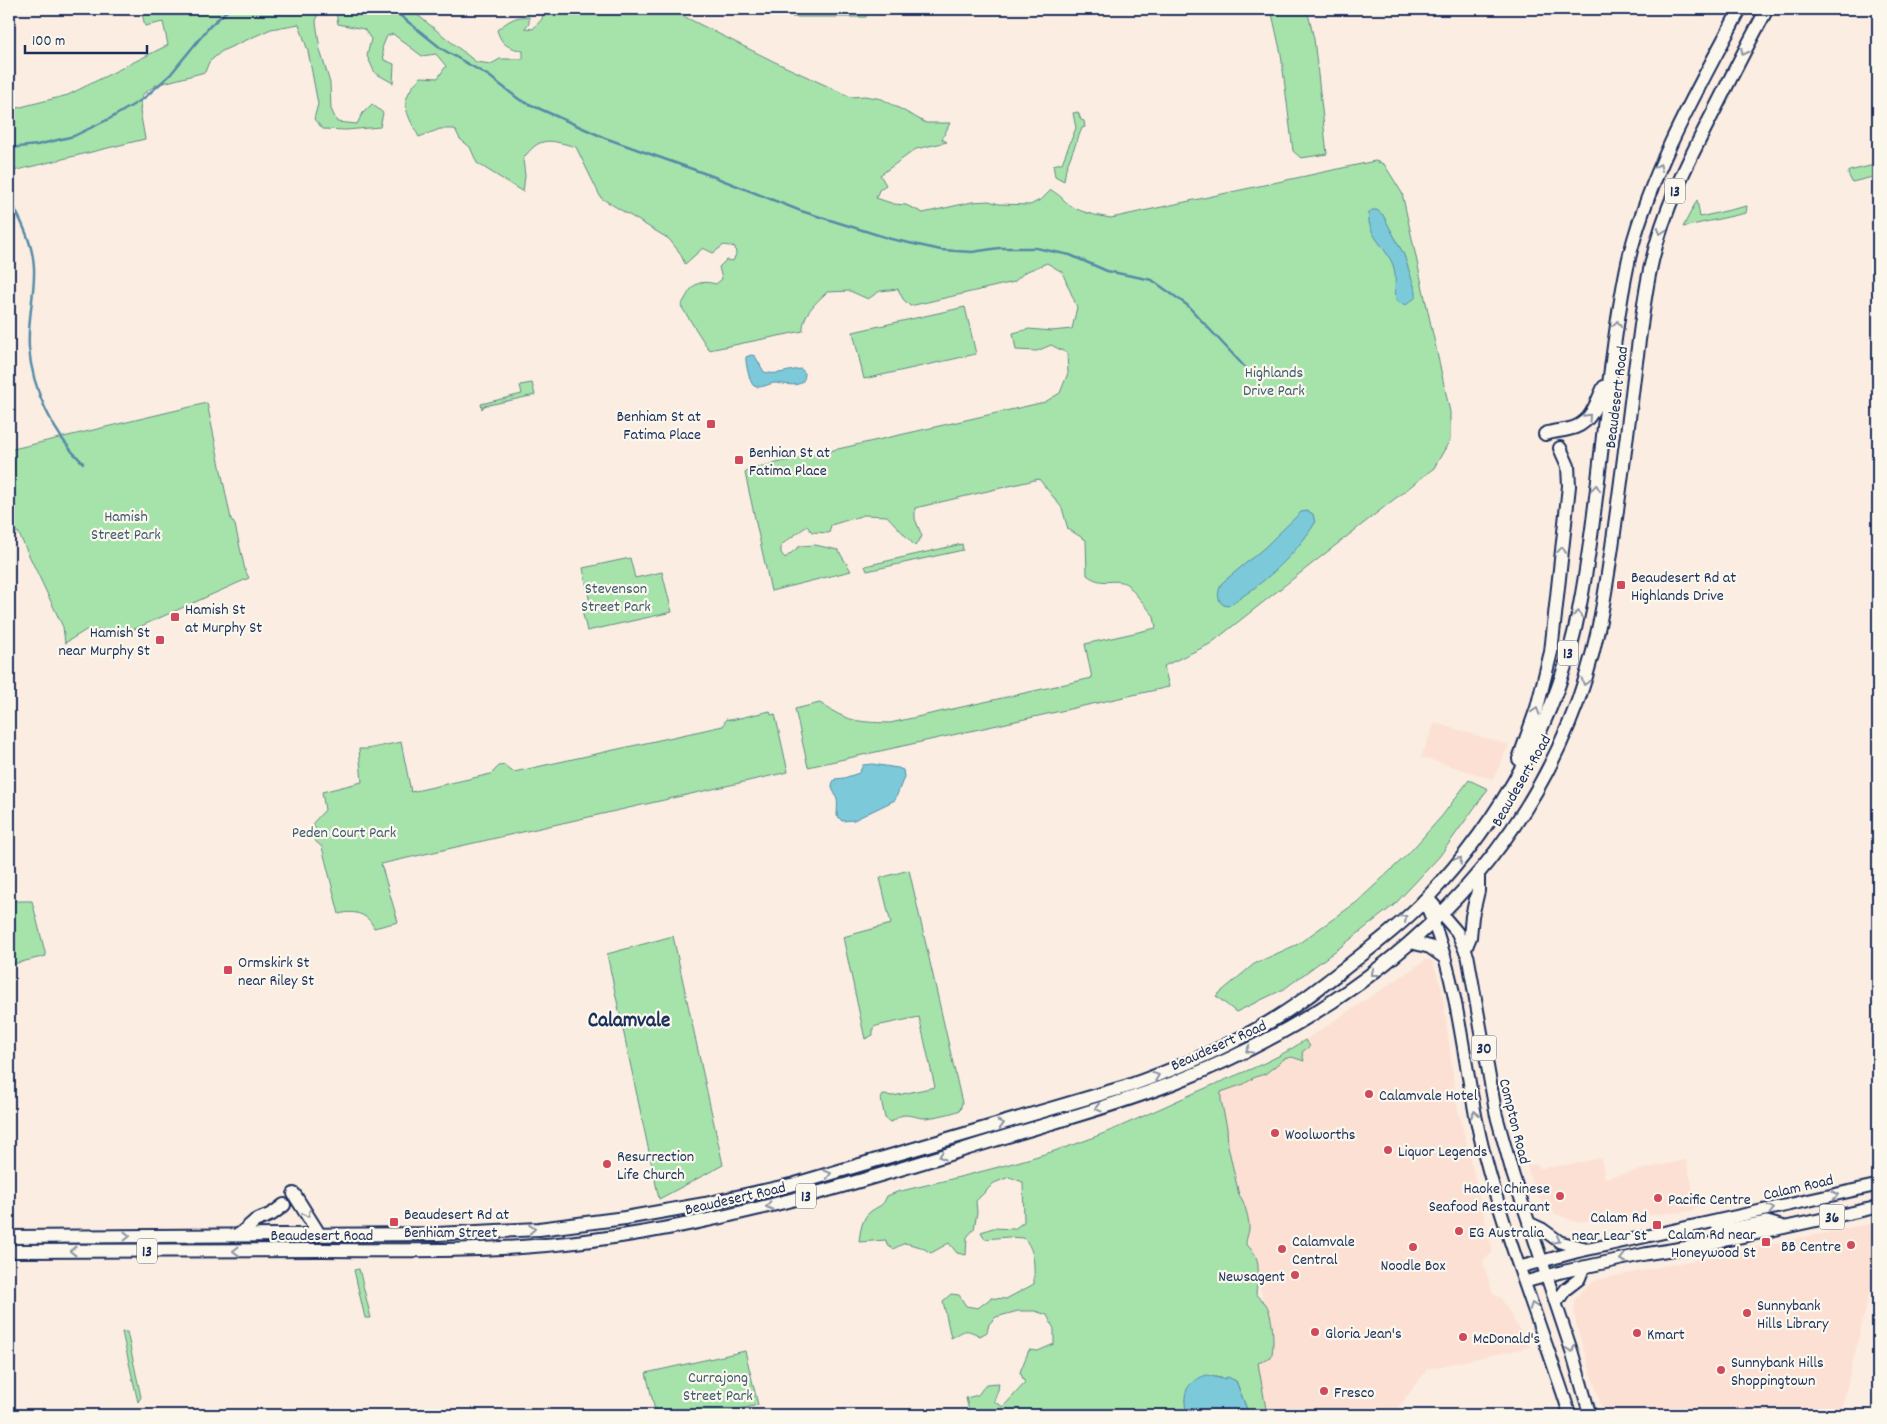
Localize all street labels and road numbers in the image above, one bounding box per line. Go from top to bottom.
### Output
road number: 13 [1665,178,1685,204]
street label: Beaudesert Road [1600,345,1635,450]
road number: 13 [1558,640,1578,666]
street label: Beaudesert Road [1487,731,1558,832]
street label: Beaudesert Road [1167,1015,1271,1078]
road number: 30 [1472,1036,1496,1060]
street label: Compton Road [1492,1076,1535,1167]
street label: Calam Road [1761,1169,1836,1208]
street label: Beaudesert Road [683,1177,788,1222]
road number: 13 [796,1184,816,1208]
road number: 36 [1820,1204,1844,1230]
street label: Beaudesert Road [271,1225,373,1248]
road number: 13 [137,1238,157,1264]

